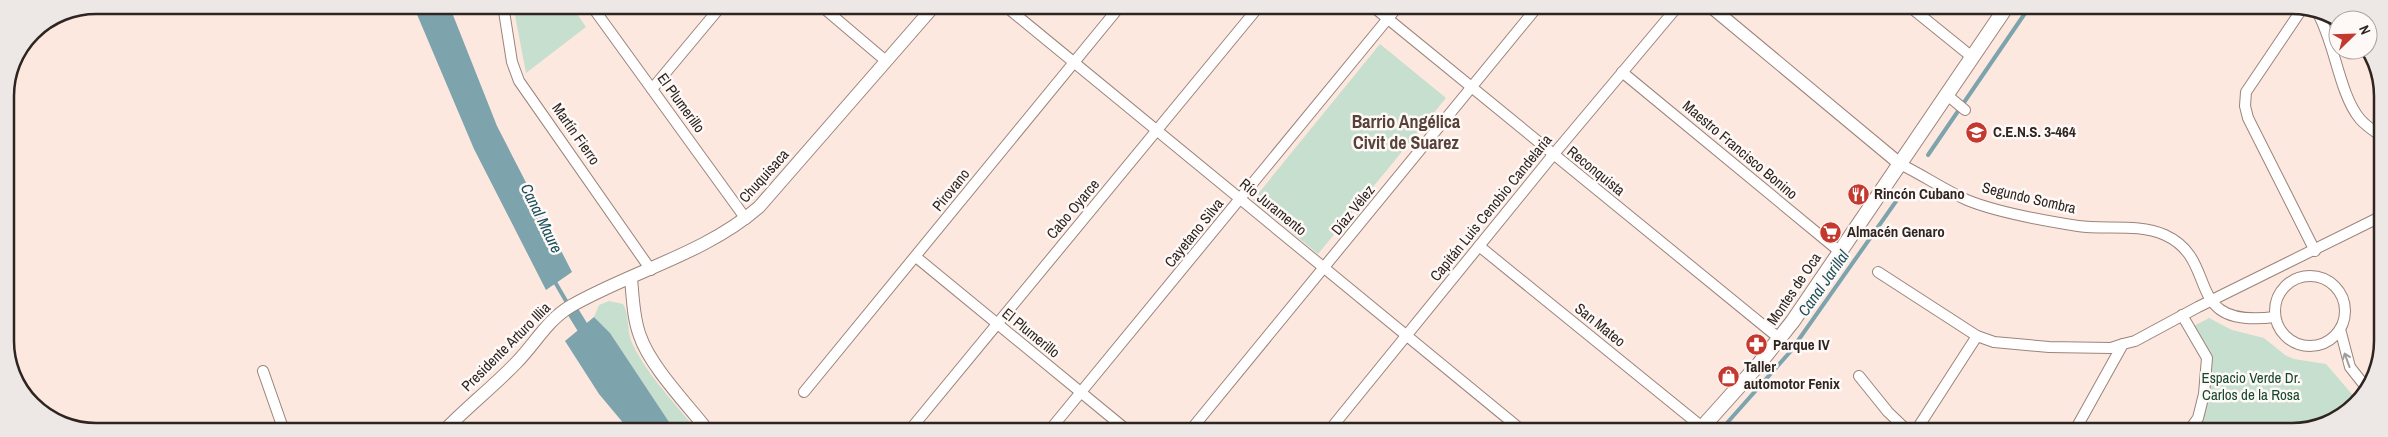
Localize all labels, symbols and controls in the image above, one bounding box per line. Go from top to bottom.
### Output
north arrow [2328,10,2378,60]
text: N [2355,23,2375,37]
street label: El Plumerillo [653,69,710,137]
street label: Maestro Francisco Bonino [1678,95,1802,204]
street label: Martín Fierro [547,99,605,169]
district label: Barrio Angélica Civit de Suarez [1352,109,1461,155]
school or university icon: C.E.N.S. 3-464 [1965,120,1989,144]
place label: C.E.N.S. 3-464 [1993,121,2076,142]
street label: Capitán Luis Cenobio Candelaria [1425,130,1557,286]
street label: Reconquista [1563,141,1630,201]
street label: Chuquisaca [734,144,793,207]
street label: Pirovano [927,164,974,215]
street label: Río Juramento [1235,173,1311,240]
street label: Cabo Oyarce [1041,174,1104,243]
street label: Segundo Sombra [1980,177,2078,219]
water label: Canal Maure [516,179,568,257]
street label: Díaz Vélez [1326,180,1379,239]
restaurant icon: Rincón Cubano [1846,182,1870,206]
place label: Rincón Cubano [1874,183,1965,204]
street label: Cayetano Silva [1159,194,1228,272]
supermarket icon: Almacén Genaro [1819,220,1843,244]
place label: Almacén Genaro [1847,221,1945,242]
water label: Canal Jarillal [1792,245,1854,320]
street label: Montes de Oca [1762,248,1826,329]
street label: Presidente Arturo Illia [456,297,555,396]
street label: San Mateo [1571,298,1630,352]
street label: El Plumerillo [998,303,1065,363]
pharmacy icon: Parque IV [1745,333,1769,357]
place label: Parque IV [1773,334,1831,355]
one-way arrow [2342,352,2351,368]
place label: Taller automotor Fenix [1744,356,1840,394]
shop icon: Taller automotor Fenix [1716,364,1740,388]
park label: Espacio Verde Dr. Carlos de la Rosa [2201,367,2301,405]

